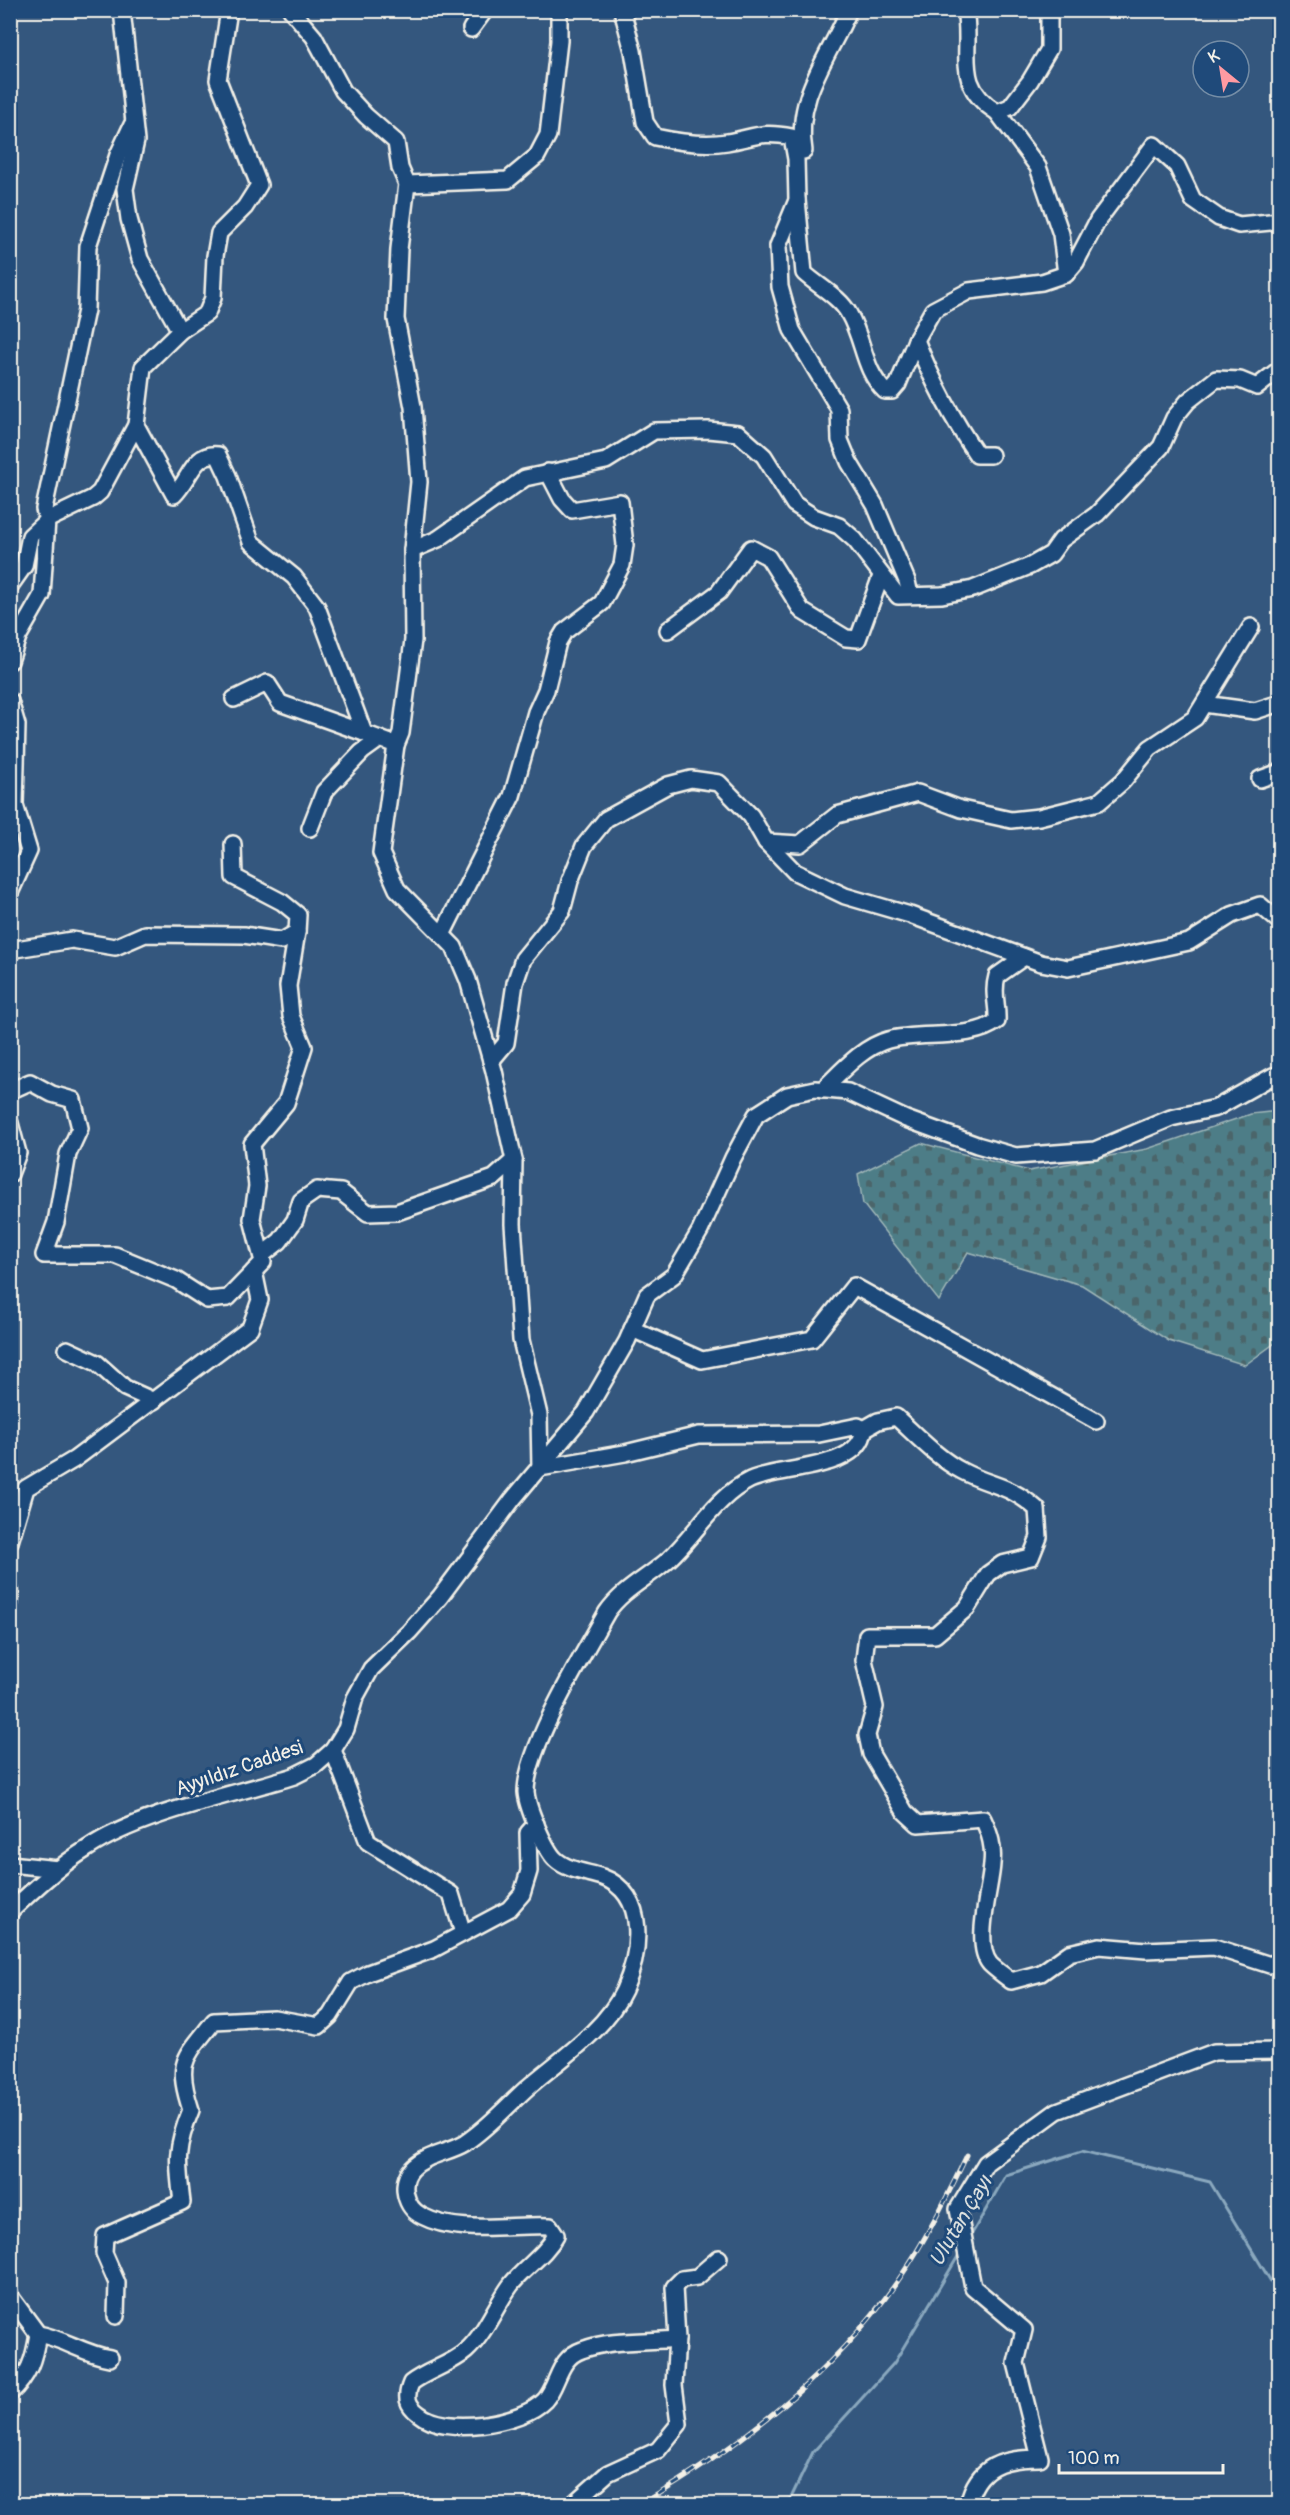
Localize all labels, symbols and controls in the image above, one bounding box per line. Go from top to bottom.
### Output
north arrow [1191,39,1251,99]
text: K [1205,46,1223,68]
street label: Ayyıldız Caddesi [172,1735,306,1801]
water label: Ulutan Çayı [923,2170,999,2271]
scale bar [1059,2437,1222,2475]
text: 100 m [1068,2447,1120,2470]

